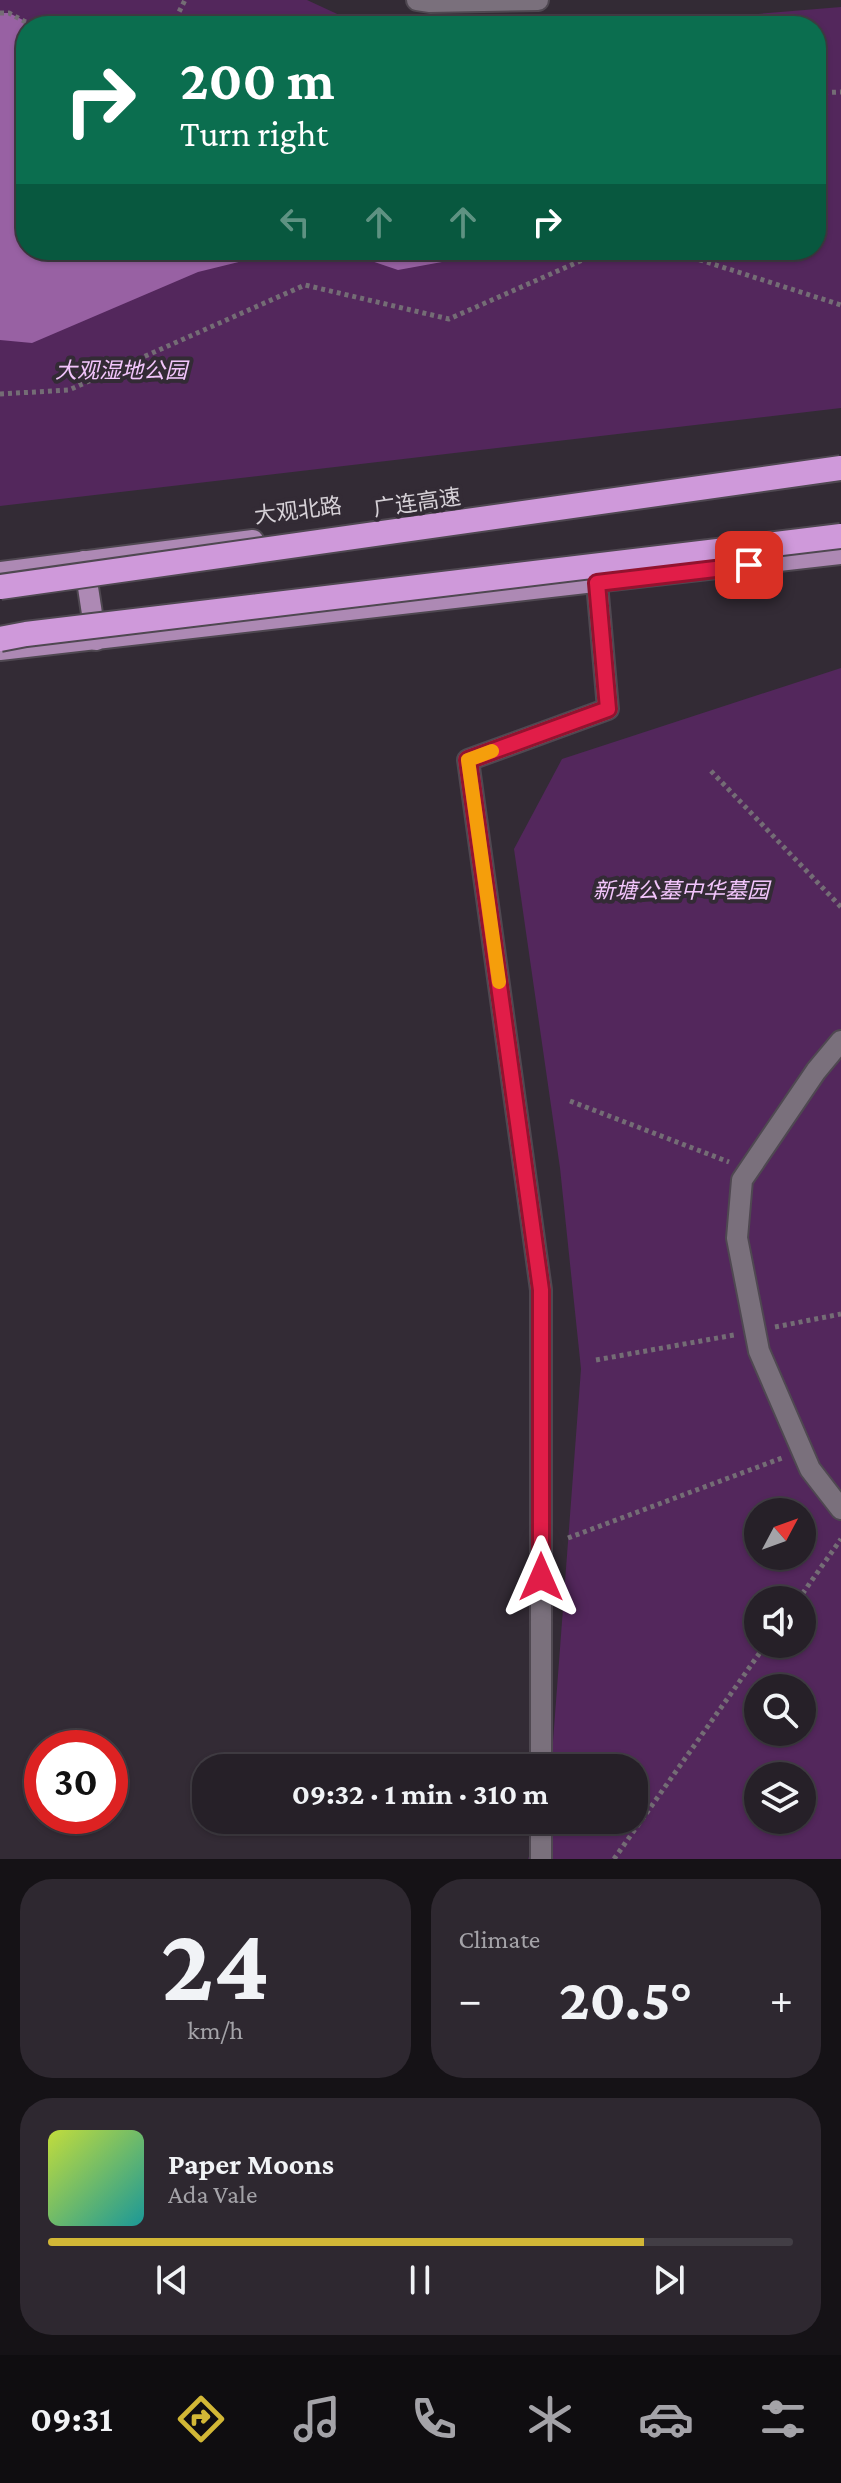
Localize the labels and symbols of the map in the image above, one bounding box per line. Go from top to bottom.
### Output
park label: 大观湿地公园 [55,358,190,383]
street label: 广连高速 [372,484,462,521]
street label: 大观北路 [253,493,343,528]
pin [715,531,783,599]
park label: 新塘公墓中华墓园 [593,878,772,903]
north arrow [744,1498,816,1570]
position arrow [499,1535,583,1619]
speed limit sign: 30 [24,1730,128,1834]

